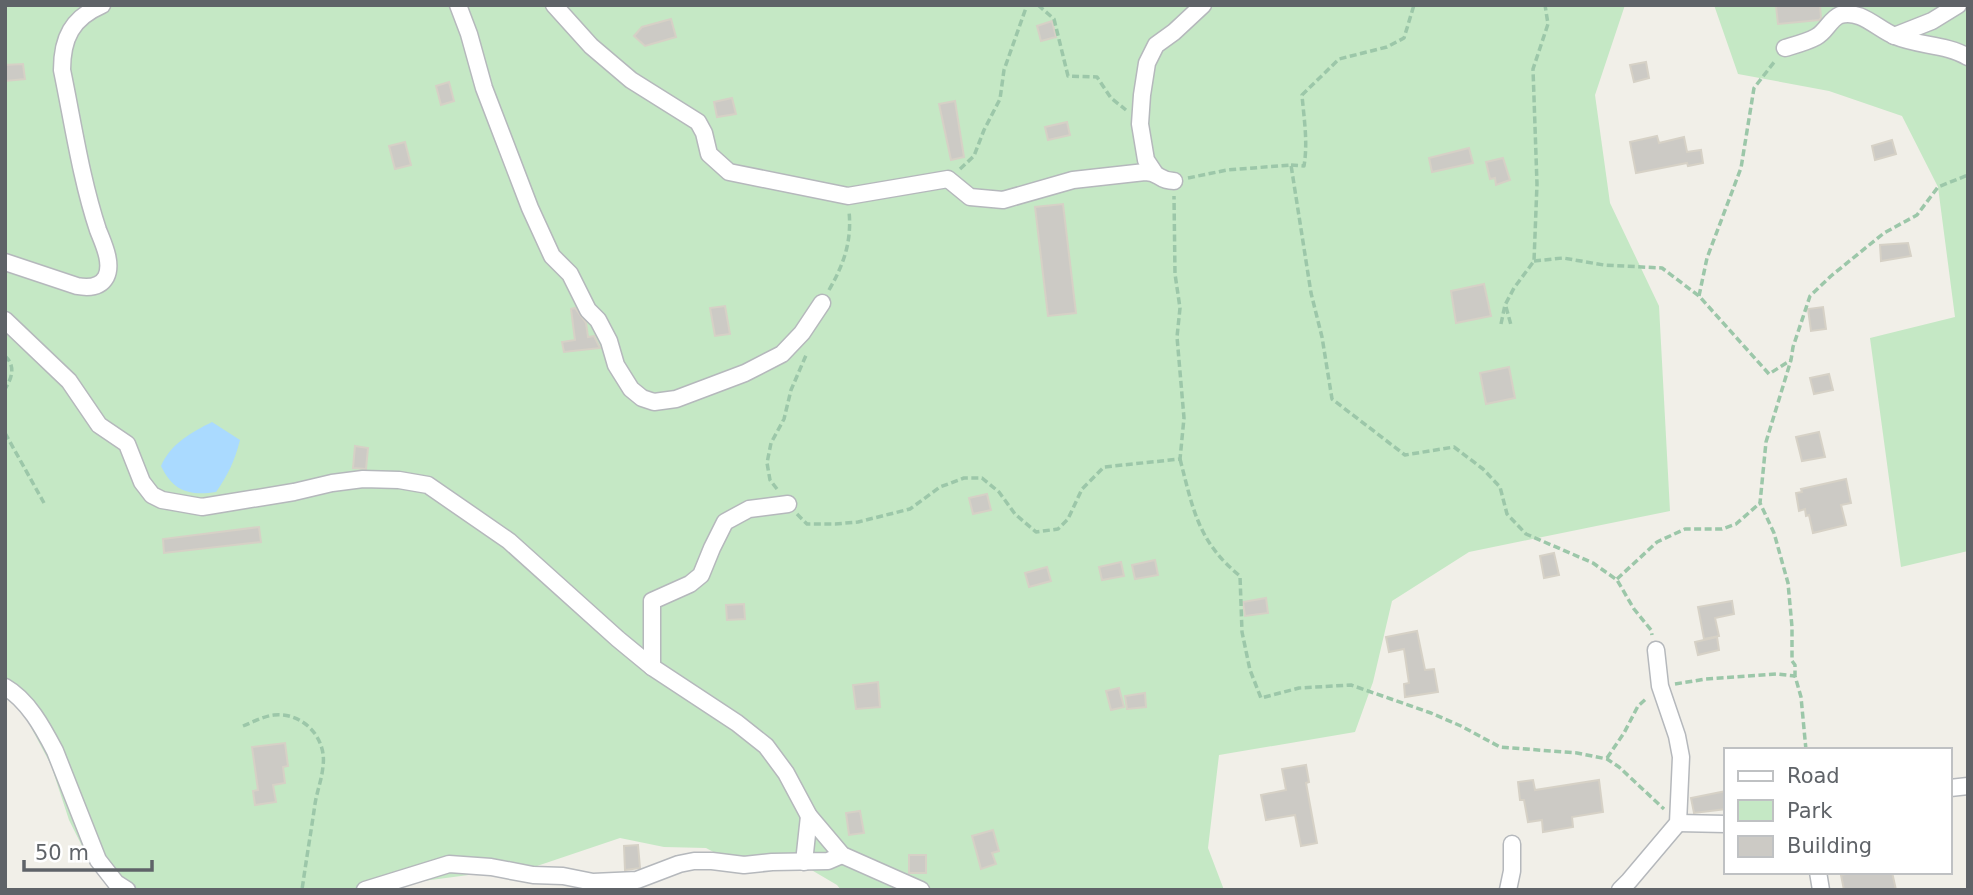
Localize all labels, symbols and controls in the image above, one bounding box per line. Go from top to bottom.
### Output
legend [1724,748,1952,874]
text: Road [1787,764,1840,788]
text: Park [1787,799,1833,823]
scale bar [24,828,152,872]
text: Building [1787,834,1872,858]
text: 50 m [35,841,89,865]

